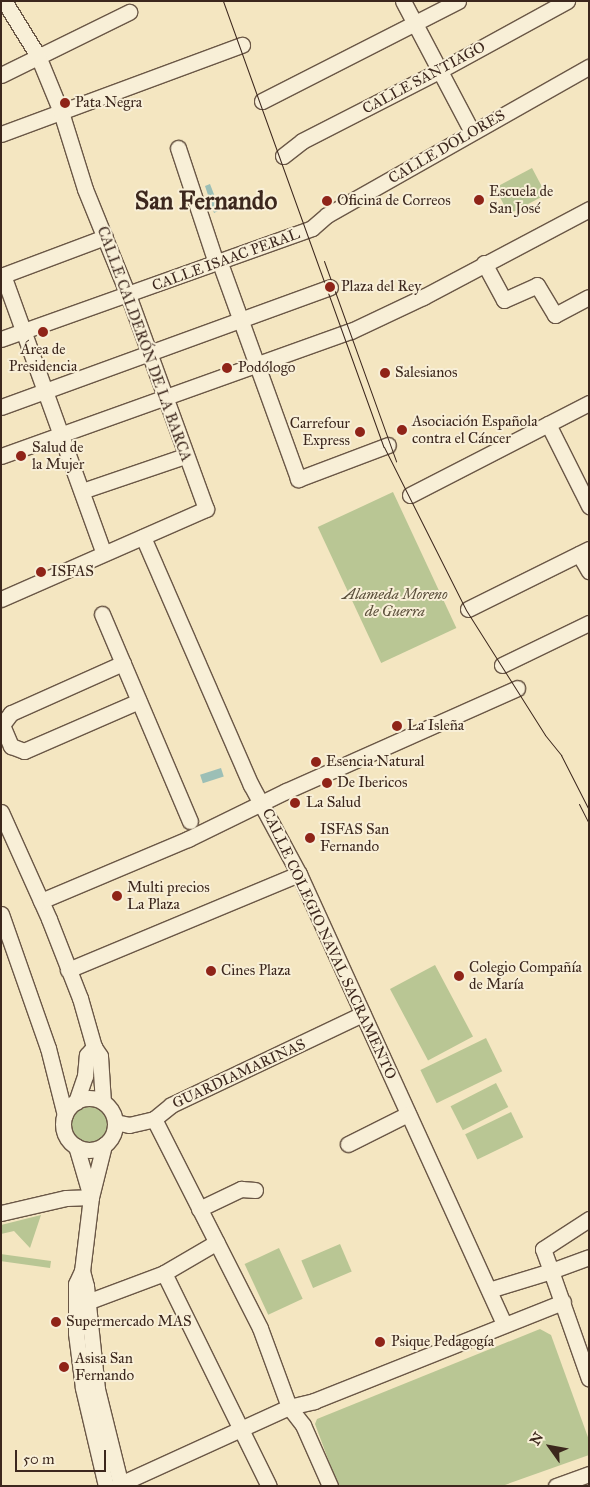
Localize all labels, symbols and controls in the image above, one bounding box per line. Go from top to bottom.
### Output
street label: CALLE SANTIAGO [359,38,489,118]
place label: Pata Negra [75,94,142,112]
marker: Pata Negra [59,97,71,109]
street label: CALLE DOLORES [385,106,509,188]
place label: Escuela de San José [489,182,553,217]
district label: San Fernando [135,186,277,216]
place label: Oficina de Correos [337,192,451,210]
marker: Escuela de San José [473,194,485,206]
marker: Oficina de Correos [321,195,333,207]
street label: CALLE CALDERÓN DE LA BARCA [93,224,195,464]
street label: CALLE ISAAC PERAL [150,225,302,295]
place label: Plaza del Rey [341,278,421,296]
marker: Plaza del Rey [323,280,337,294]
marker: Área de Presidencia [37,326,49,338]
place label: Área de Presidencia [9,340,77,375]
place label: Podólogo [238,359,295,377]
marker: Podólogo [220,361,234,375]
place label: Salesianos [395,364,457,382]
marker: Salesianos [379,367,391,379]
place label: Asociación Española contra el Cáncer [412,412,538,447]
place label: Carrefour Express [290,414,350,449]
marker: Asociación Española contra el Cáncer [396,424,408,436]
marker: Carrefour Express [354,426,366,438]
place label: Salud de la Mujer [32,438,84,473]
marker: Salud de la Mujer [14,449,28,463]
place label: ISFAS [51,563,94,581]
marker: ISFAS [35,566,47,578]
park label: Alameda Moreno de Guerra [342,585,448,620]
place label: La Isleña [407,717,464,735]
marker: La Isleña [391,720,403,732]
place label: Esencia Natural [326,753,425,771]
marker: Esencia Natural [310,756,322,768]
place label: De Ibericos [337,774,407,792]
marker: De Ibericos [321,777,333,789]
place label: La Salud [306,794,361,812]
marker: La Salud [288,796,302,810]
street label: CALLE COLEGIO NAVAL SACRAMENTO [258,806,400,1082]
place label: ISFAS San Fernando [320,820,389,855]
marker: ISFAS San Fernando [304,832,316,844]
place label: Multi precios La Plaza [127,878,210,913]
marker: Multi precios La Plaza [111,890,123,902]
place label: Colegio Compañía de María [469,958,582,993]
place label: Cines Plaza [221,962,291,980]
marker: Cines Plaza [205,965,217,977]
marker: Colegio Compañía de María [453,970,465,982]
street label: GUARDIAMARINAS [169,1035,309,1113]
place label: Supermercado MAS [66,1313,192,1331]
marker: Supermercado MAS [50,1316,62,1328]
place label: Psique Pedagogía [391,1333,494,1351]
marker: Psique Pedagogía [373,1335,387,1349]
place label: Asisa San Fernando [75,1349,134,1384]
marker: Asisa San Fernando [57,1360,71,1374]
north arrow [525,1422,575,1472]
text: N [527,1429,547,1448]
scale bar [18,1440,109,1472]
text: 50 m [23,1450,55,1468]

